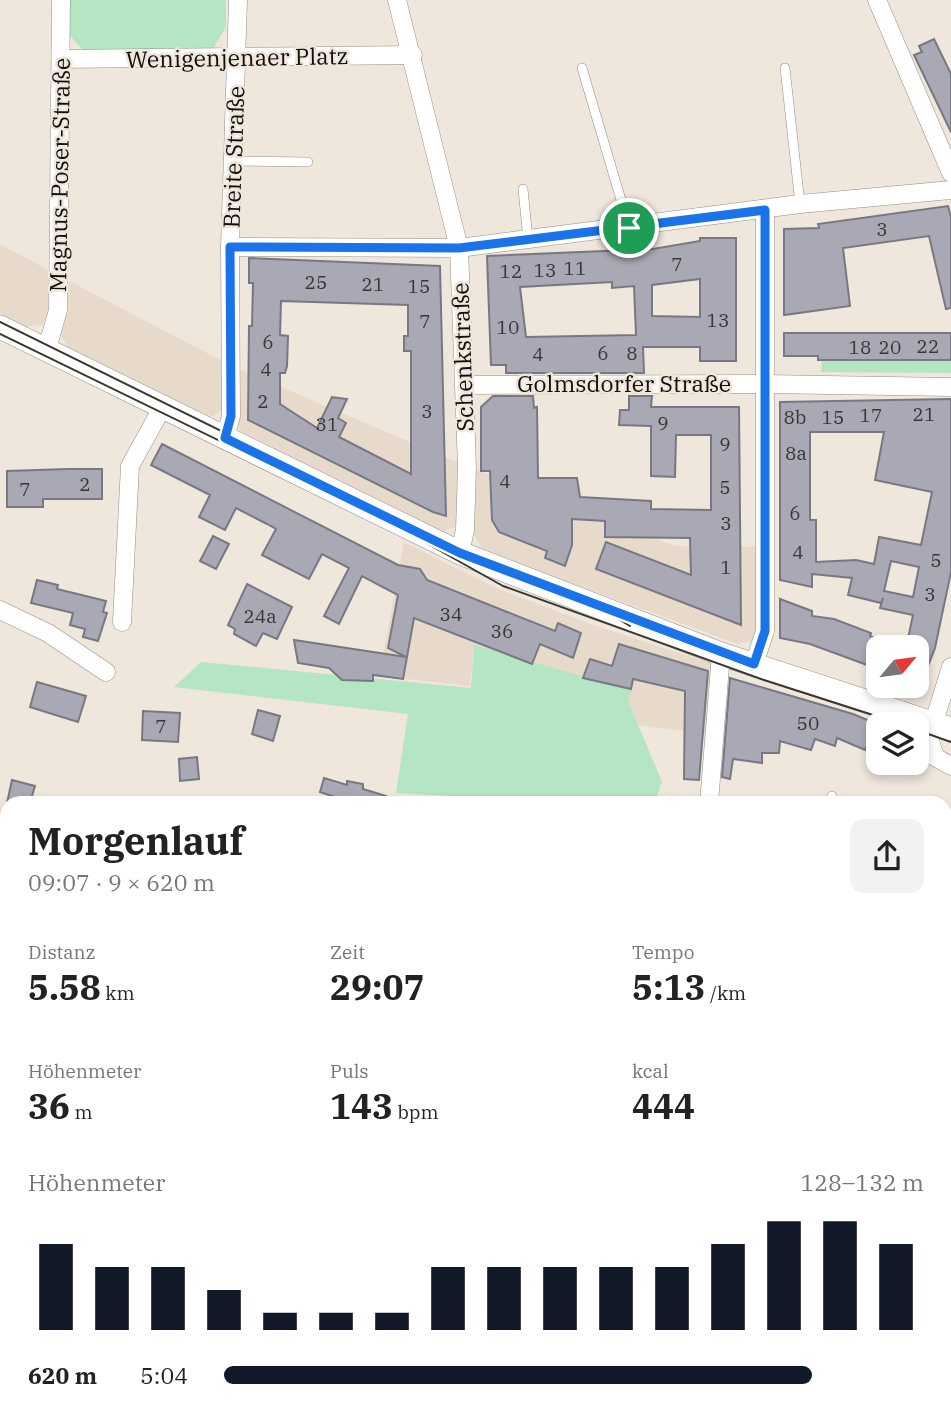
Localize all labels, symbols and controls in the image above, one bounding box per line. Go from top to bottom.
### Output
street label: Wenigenjenaer Platz [125,40,349,74]
street label: Magnus-Poser-Straße [42,58,76,292]
street label: Breite Straße [216,85,250,229]
pin [599,198,659,258]
icon: arrive [610,209,648,247]
house number: 3 [876,217,888,241]
house number: 7 [671,252,683,276]
house number: 11 [564,256,586,280]
house number: 13 [534,258,556,282]
house number: 12 [500,259,522,283]
house number: 25 [305,270,327,294]
house number: 21 [362,272,384,296]
house number: 15 [408,274,430,298]
street label: Schenkstraße [444,282,480,432]
house number: 13 [707,308,729,332]
house number: 7 [419,309,431,333]
house number: 10 [497,315,519,339]
house number: 6 [262,330,274,354]
house number: 22 [917,334,939,358]
house number: 18 [849,335,871,359]
house number: 20 [879,335,901,359]
house number: 6 [597,341,609,365]
house number: 8 [626,341,638,365]
house number: 4 [532,342,544,366]
house number: 4 [260,357,272,381]
street label: Golmsdorfer Straße [517,368,731,398]
house number: 2 [257,389,269,413]
house number: 3 [421,399,433,423]
house number: 21 [913,402,935,426]
house number: 17 [860,403,882,427]
house number: 8b [784,405,806,429]
house number: 15 [822,405,844,429]
house number: 9 [657,411,669,435]
house number: 31 [316,412,338,436]
house number: 9 [719,432,731,456]
house number: 8a [785,441,807,465]
house number: 4 [499,469,511,493]
house number: 2 [79,472,91,496]
house number: 5 [719,475,731,499]
house number: 7 [19,477,31,501]
house number: 6 [789,501,801,525]
house number: 3 [720,511,732,535]
house number: 4 [792,540,804,564]
house number: 5 [930,548,942,572]
house number: 1 [720,555,732,579]
house number: 3 [924,582,936,606]
house number: 34 [440,602,462,626]
house number: 24a [243,604,277,628]
house number: 36 [491,619,513,643]
north arrow [866,635,929,698]
map controls [866,635,929,775]
house number: 50 [797,711,819,735]
button: layers [866,712,929,775]
house number: 7 [155,714,167,738]
text: Morgenlauf [28,816,244,865]
button: share [850,819,924,893]
text: 09:07 · 9 × 620 m [28,867,215,897]
text: Distanz [28,940,95,964]
text: Zeit [330,940,365,964]
text: Tempo [632,940,694,964]
text: 5.58 [28,964,101,1010]
text: 29:07 [330,964,425,1010]
text: 5:13 [632,964,706,1010]
text: km [101,981,135,1005]
text: /km [706,981,746,1005]
text: Höhenmeter [28,1059,141,1083]
text: Puls [330,1059,369,1083]
text: kcal [632,1059,669,1083]
text: 36 [28,1083,70,1129]
text: 143 [330,1083,393,1129]
text: 444 [632,1083,695,1129]
text: m [70,1100,93,1124]
text: bpm [393,1100,439,1124]
text: Höhenmeter [28,1167,165,1197]
text: 128–132 m [800,1167,924,1197]
text: 620 m [28,1360,97,1390]
text: 5:04 [140,1360,188,1390]

